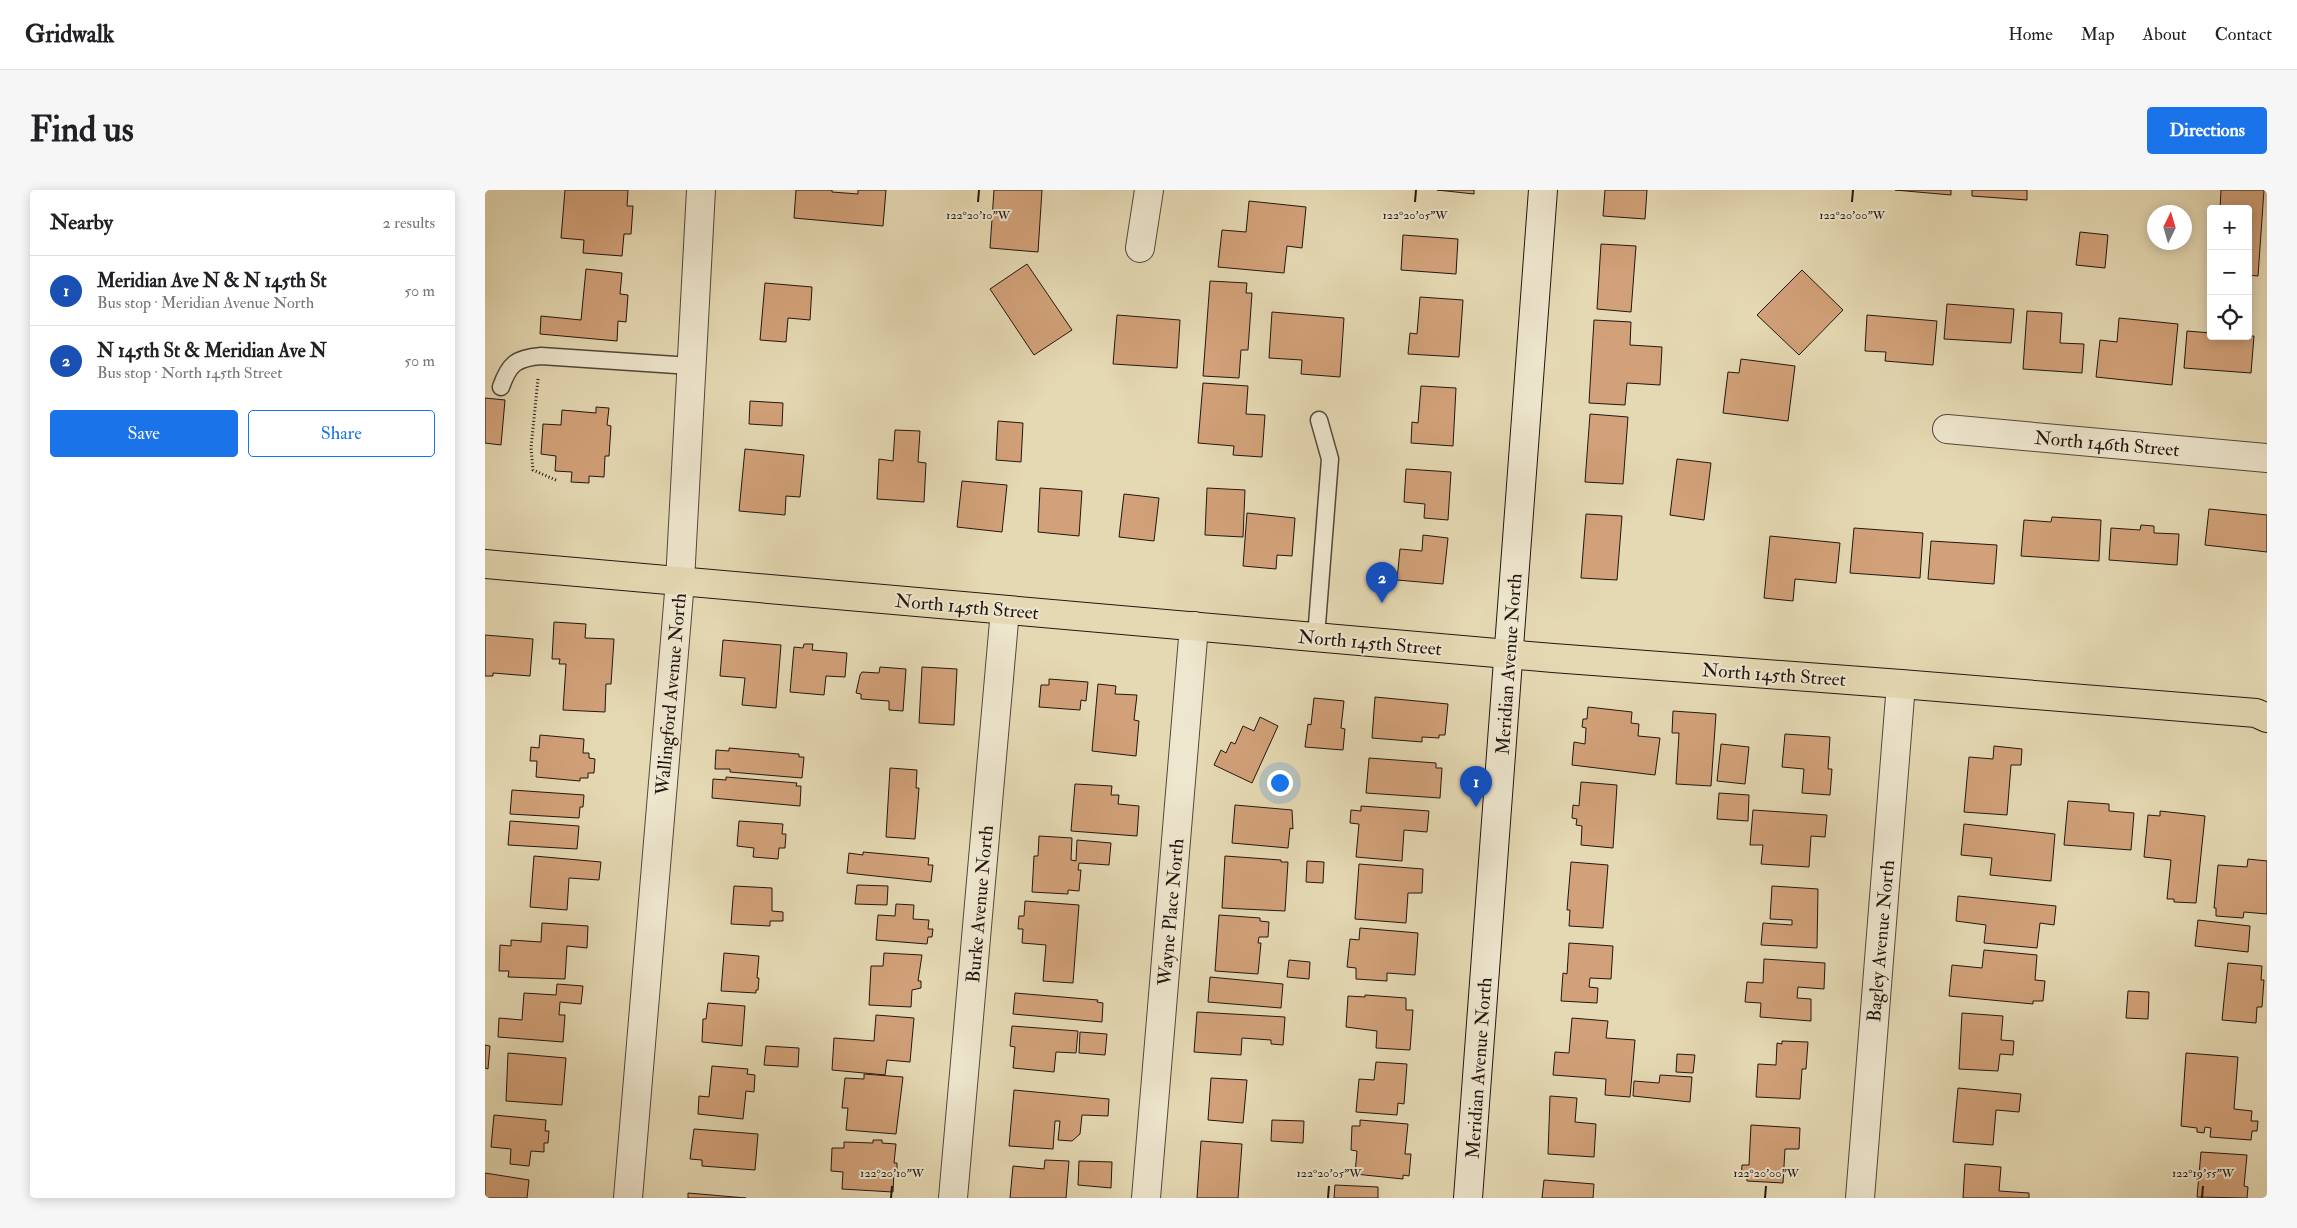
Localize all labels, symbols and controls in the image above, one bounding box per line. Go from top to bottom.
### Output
text: Gridwalk [25,19,114,50]
text: Home [2008,23,2053,46]
text: Map [2081,23,2115,46]
text: About [2143,23,2187,46]
text: Contact [2215,23,2272,46]
button: Directions [2147,107,2267,154]
text: Find us [30,108,134,152]
north arrow [2147,205,2192,250]
map controls [2207,205,2252,340]
button: + [2207,205,2252,250]
text: 122°20'10"W [946,208,1011,223]
text: 122°20'05"W [1383,208,1448,223]
text: 122°20'00"W [1819,208,1886,223]
text: Nearby [50,209,113,236]
text: 2 results [382,213,435,233]
button: − [2207,250,2252,295]
text: Meridian Ave N & N 145th St [97,269,327,293]
text: 1 [63,281,69,301]
text: 50 m [404,281,435,301]
text: Bus stop · Meridian Avenue North [97,293,314,313]
button: locate [2207,295,2252,340]
text: N 145th St & Meridian Ave N [97,339,327,363]
text: 2 [62,351,70,371]
text: 50 m [404,351,435,371]
text: Bus stop · North 145th Street [97,363,282,383]
button: Save [50,410,238,457]
button: Share [248,410,435,457]
street label: North 146th Street [2033,426,2180,462]
pin: 2 [1366,562,1398,603]
street label: Meridian Avenue North [1491,572,1527,756]
street label: North 145th Street [894,589,1040,625]
street label: Wallingford Avenue North [650,592,692,797]
street label: North 145th Street [1297,625,1443,661]
street label: North 145th Street [1701,658,1847,692]
pin: 1 [1460,766,1492,807]
your location [1267,770,1293,796]
street label: Burke Avenue North [961,824,999,984]
street label: Wayne Place North [1153,837,1189,988]
street label: Bagley Avenue North [1862,859,1900,1023]
street label: Meridian Avenue North [1461,976,1497,1160]
text: 122°20'10"W [860,1166,925,1181]
text: 122°20'05"W [1297,1166,1362,1181]
text: 122°20'00"W [1733,1166,1800,1181]
text: 122°19'55"W [2172,1166,2235,1181]

